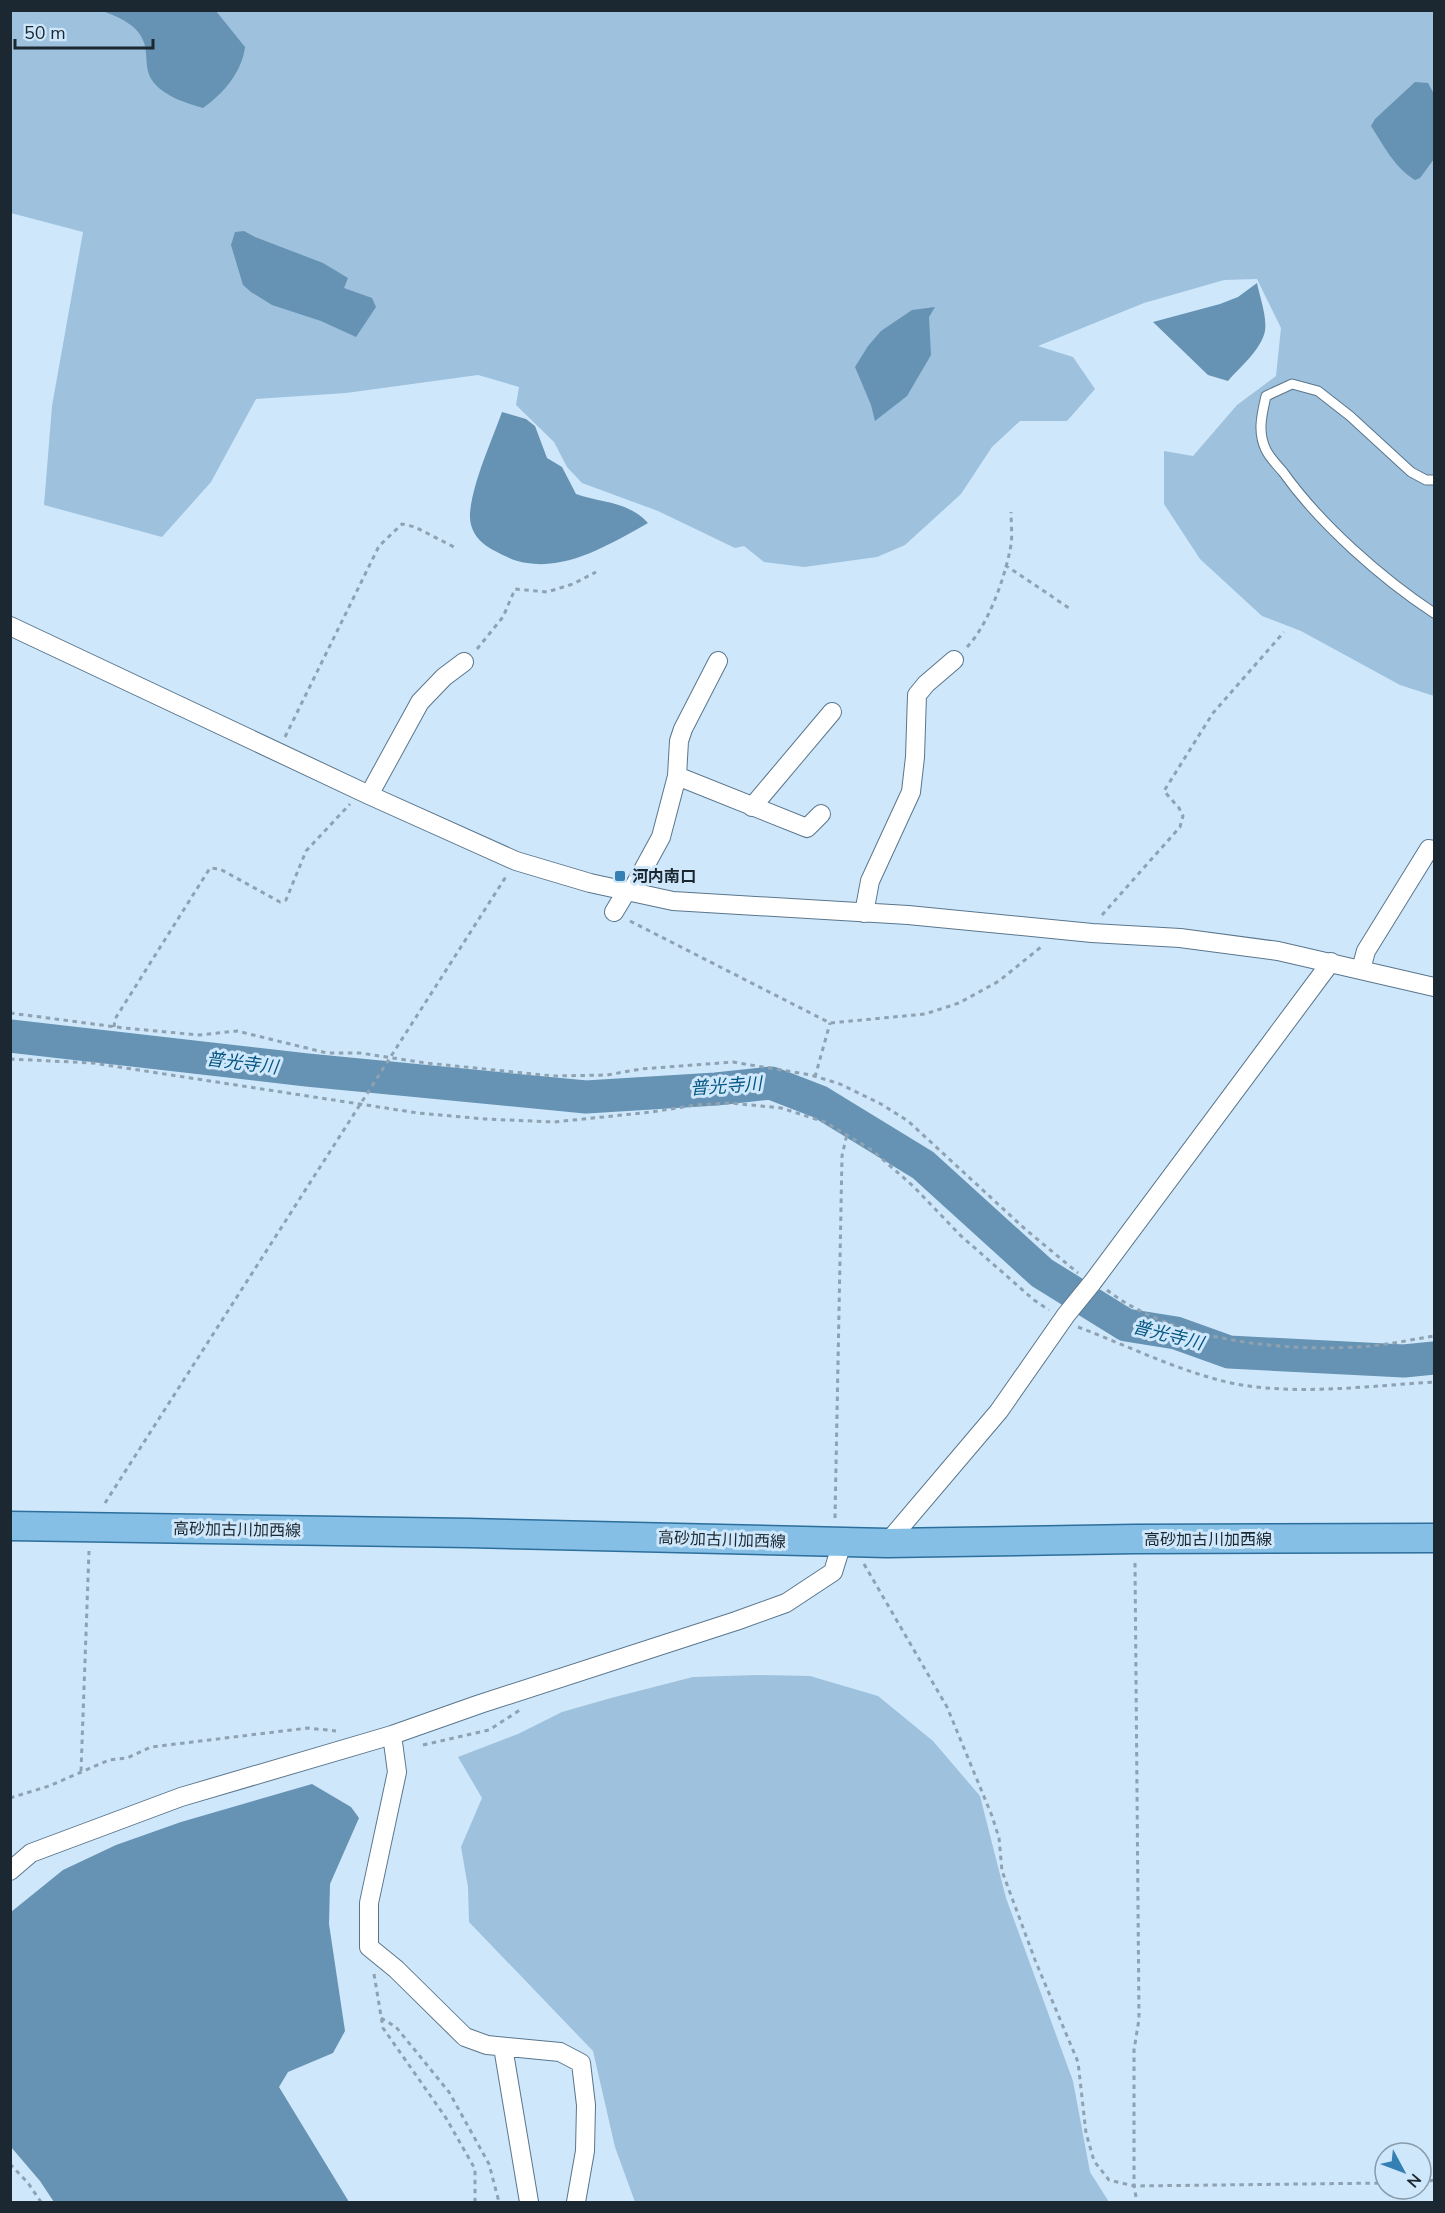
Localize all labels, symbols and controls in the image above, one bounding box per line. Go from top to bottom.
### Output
scale bar [15,12,153,50]
text: 50 m [24,21,66,45]
place label: 河内南口 [632,866,696,888]
marker: 河内南口 [613,869,627,883]
water label: 普光寺川 [205,1047,281,1080]
water label: 普光寺川 [689,1071,765,1100]
water label: 普光寺川 [1130,1315,1208,1356]
street label: 高砂加古川加西線 [173,1518,301,1542]
street label: 高砂加古川加西線 [658,1527,786,1553]
street label: 高砂加古川加西線 [1144,1529,1272,1551]
north arrow [1373,2141,1433,2201]
text: N [1401,2168,1426,2192]

